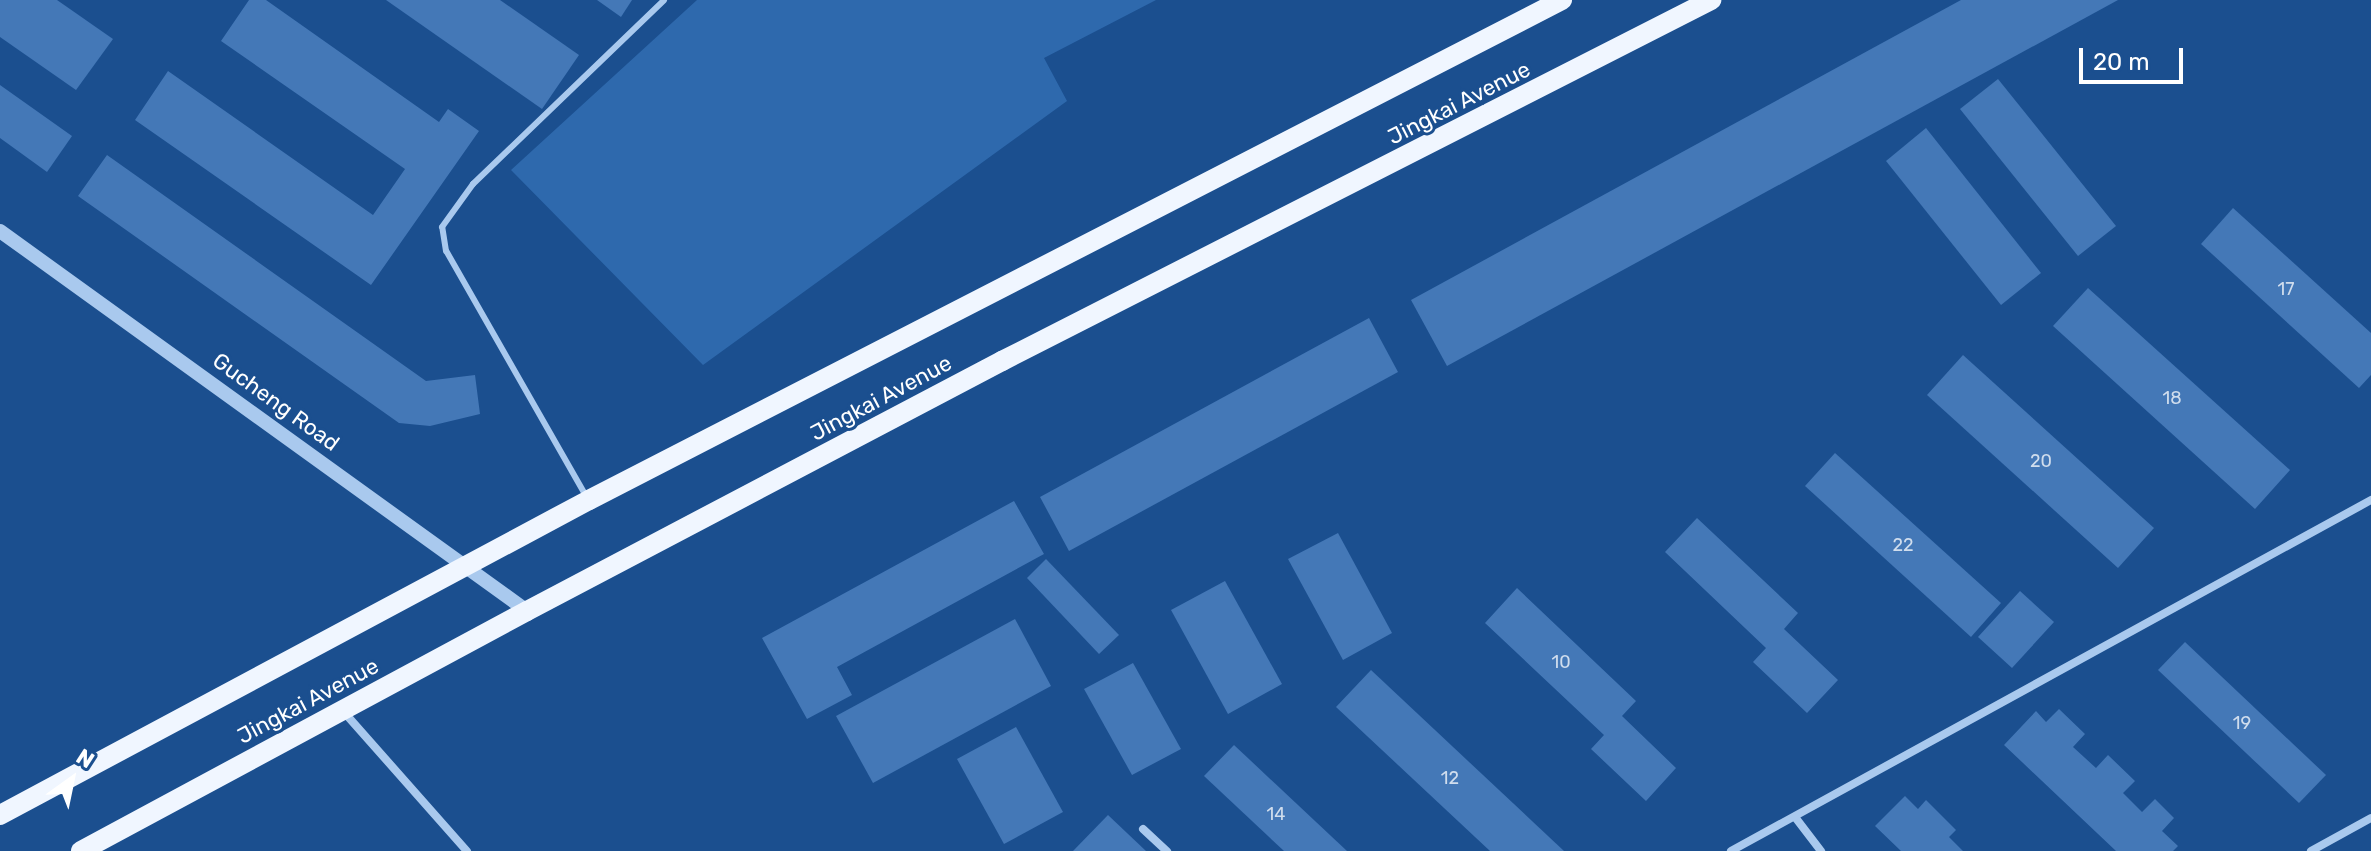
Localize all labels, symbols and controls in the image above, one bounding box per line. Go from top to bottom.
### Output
scale bar [2083,32,2187,82]
text: 20 m [2093,48,2150,76]
street label: Jingkai Avenue [1383,56,1535,150]
house number: 17 [2278,278,2294,300]
street label: Gucheng Road [208,347,344,457]
street label: Jingkai Avenue [806,350,956,446]
house number: 18 [2162,387,2182,409]
house number: 20 [2030,450,2052,472]
house number: 22 [1892,534,1914,556]
house number: 10 [1551,651,1571,673]
street label: Jingkai Avenue [233,653,383,749]
house number: 19 [2233,712,2251,734]
north arrow [32,739,112,819]
text: N [71,743,99,774]
house number: 12 [1441,767,1459,789]
house number: 14 [1267,803,1285,825]

